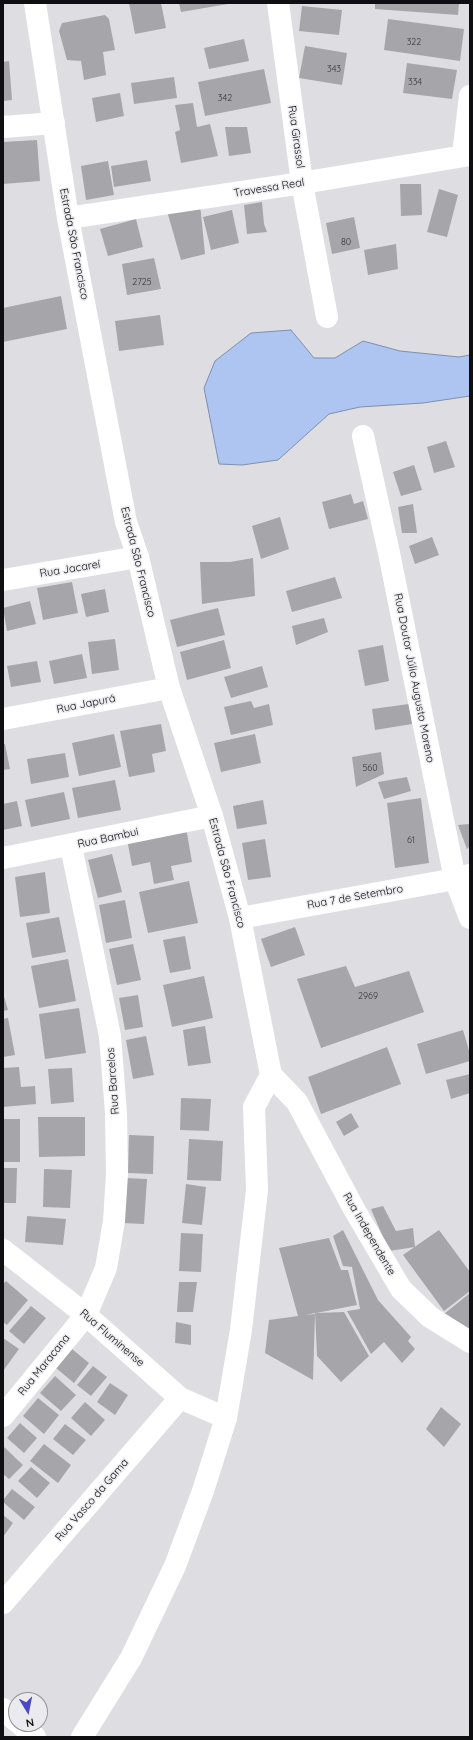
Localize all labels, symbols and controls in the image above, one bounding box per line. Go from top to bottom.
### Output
house number: 322 [407,37,421,47]
house number: 343 [327,64,341,74]
house number: 334 [408,77,422,87]
house number: 342 [218,93,232,103]
street label: Rua Girassol [285,105,307,169]
street label: Travessa Real [233,176,305,200]
street label: Estrada São Francisco [57,187,91,301]
house number: 80 [341,237,351,247]
house number: 2725 [132,277,152,287]
street label: Estrada São Francisco [118,505,158,619]
street label: Rua Jacareí [39,558,101,580]
street label: Rua Doutor Júlio Augusto Moreno [391,592,437,764]
street label: Rua Japurá [55,692,117,716]
house number: 560 [362,763,378,773]
street label: Estrada São Francisco [206,816,248,930]
street label: Rua Bambui [76,825,140,851]
house number: 61 [407,835,415,845]
street label: Rua 7 de Setembro [306,882,404,912]
house number: 2969 [358,991,378,1001]
street label: Rua Barcelos [104,1047,122,1115]
street label: Rua Independente [340,1190,398,1278]
street label: Rua Fluminense [77,1307,147,1369]
street label: Rua Maracana [15,1332,73,1398]
street label: Rua Vasco da Gama [53,1456,131,1544]
north arrow [8,1692,48,1732]
text: N [25,1715,35,1730]

